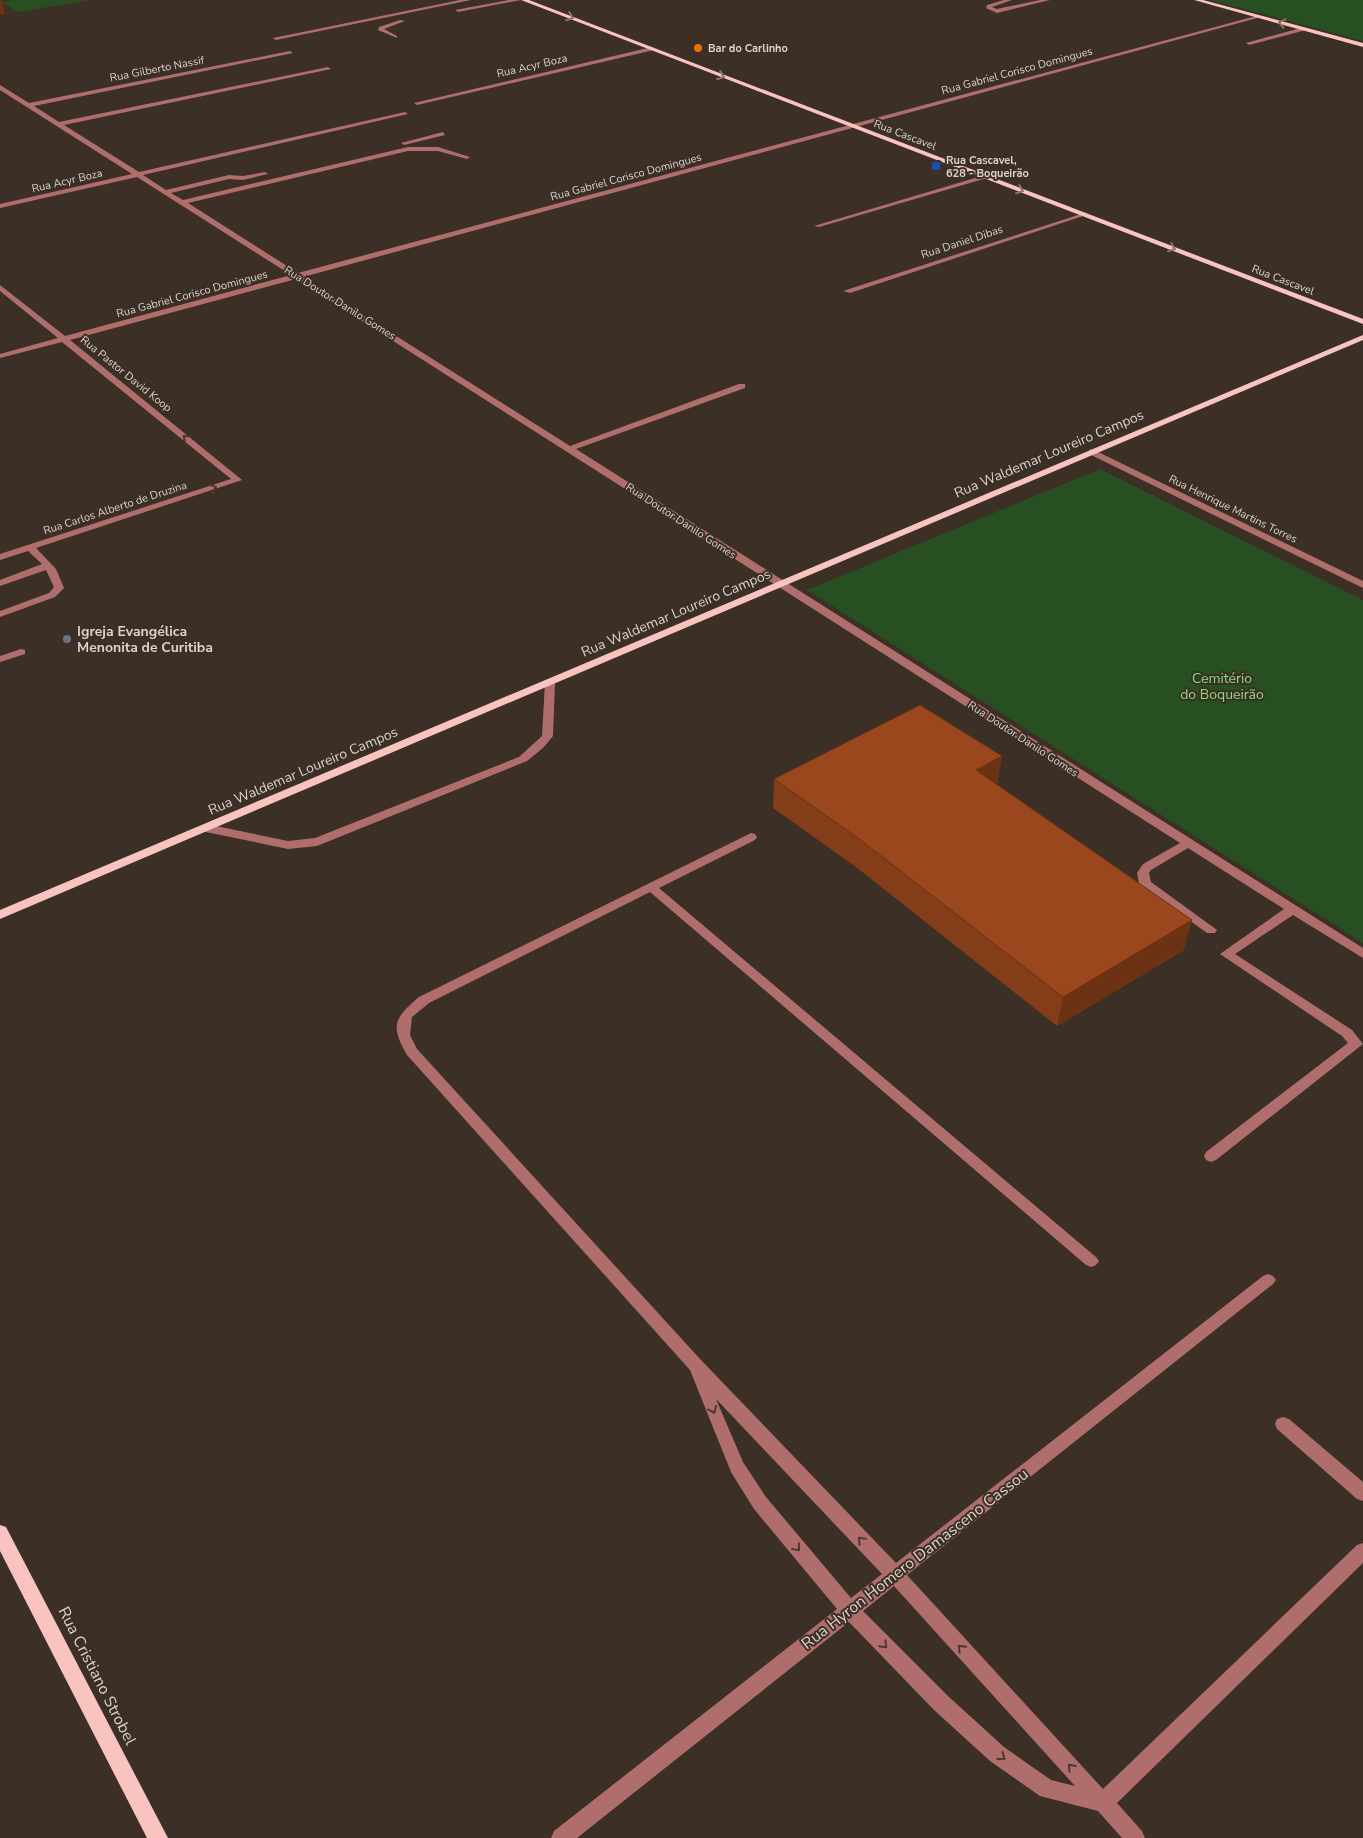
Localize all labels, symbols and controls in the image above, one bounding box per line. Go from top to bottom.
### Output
one-way arrow [565,12,573,22]
one-way arrow [1279,19,1287,29]
place label: Bar do Carlinho [708,41,788,56]
marker: Bar do Carlinho [692,42,704,54]
street label: Rua Gabriel Corisco Domingues [940,44,1094,98]
street label: Rua Acyr Boza [495,51,569,81]
street label: Rua Gilberto Nassif [108,52,206,86]
one-way arrow [716,69,725,80]
street label: Rua Cascavel [871,116,939,154]
street label: Rua Gabriel Corisco Domingues [549,150,703,204]
place label: Rua Cascavel, 628 - Boqueirão [946,153,1029,181]
marker: Rua Cascavel, 628 - Boqueirão [930,160,942,172]
street label: Rua Acyr Boza [30,166,104,196]
one-way arrow [1015,184,1024,194]
street label: Rua Daniel Dibas [919,222,1005,262]
one-way arrow [1167,242,1176,253]
street label: Rua Cascavel [1249,261,1317,299]
street label: Rua Doutor Danilo Gomes [281,262,399,344]
street label: Rua Gabriel Corisco Domingues [115,267,269,321]
street label: Rua Pastor David Koop [77,332,175,416]
street label: Rua Waldemar Loureiro Campos [951,405,1147,503]
one-way arrow [183,435,192,444]
street label: Rua Henrique Martins Torres [1166,471,1300,547]
street label: Rua Carlos Alberto de Druzina [41,478,189,538]
street label: Rua Doutor Danilo Gomes [623,480,739,562]
one-way arrow [208,484,216,494]
street label: Rua Waldemar Loureiro Campos [578,564,774,662]
place label: Igreja Evangélica Menonita de Curitiba [77,622,213,657]
marker: Igreja Evangélica Menonita de Curitiba [61,633,73,645]
park label: Cemitério do Boqueirão [1180,669,1264,704]
street label: Rua Doutor Danilo Gomes [965,698,1081,780]
street label: Rua Waldemar Loureiro Campos [205,722,401,820]
one-way arrow [707,1405,718,1414]
street label: Rua Hyron Homero Damasceno Cassou [797,1463,1033,1655]
one-way arrow [858,1537,867,1546]
one-way arrow [792,1542,801,1551]
street label: Rua Cristiano Strobel [53,1603,142,1749]
one-way arrow [879,1640,888,1649]
one-way arrow [958,1644,967,1653]
one-way arrow [996,1752,1005,1760]
one-way arrow [1068,1764,1077,1773]

